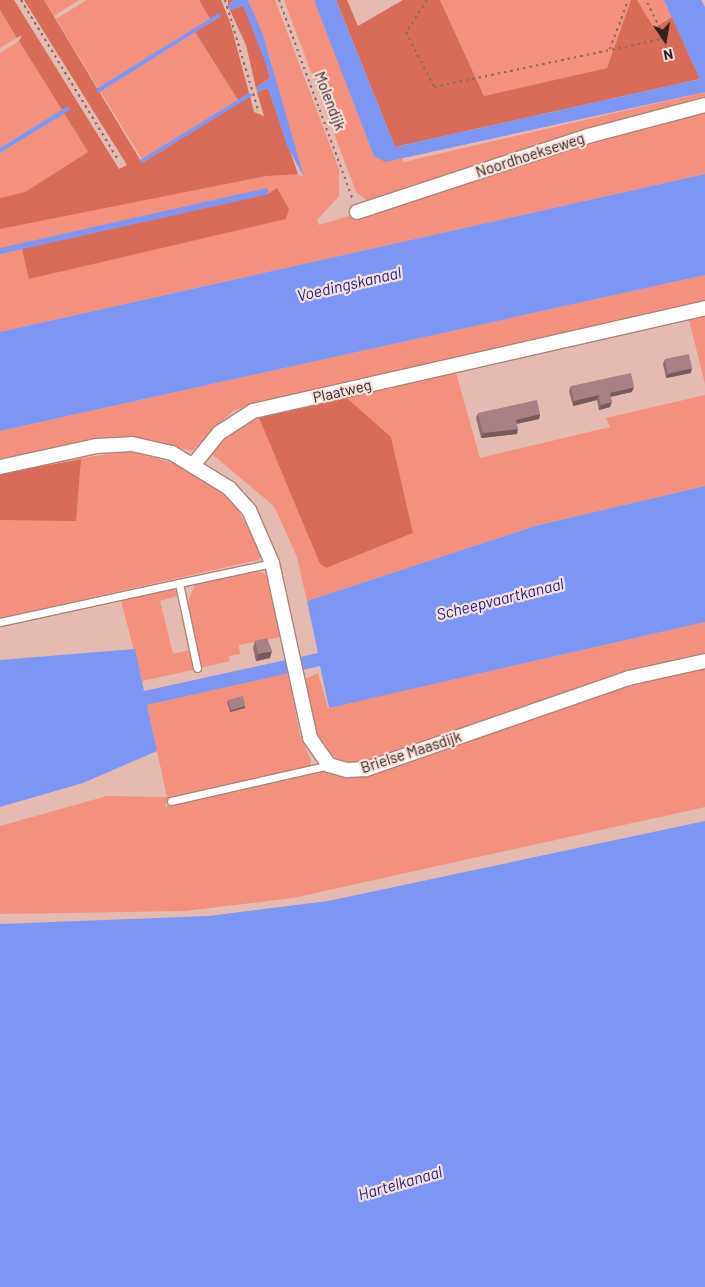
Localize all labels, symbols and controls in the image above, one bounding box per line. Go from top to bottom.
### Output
north arrow [640,15,690,65]
text: N [662,46,675,64]
street label: Molendijk [311,69,349,133]
street label: Noordhoekseweg [473,129,587,181]
water label: Voedingskanaal [295,263,403,305]
street label: Plaatweg [311,376,373,406]
water label: Scheepvaartkanaal [434,574,566,624]
street label: Brielse Maasdijk [358,727,464,777]
water label: Hartelkanaal [356,1162,444,1204]

